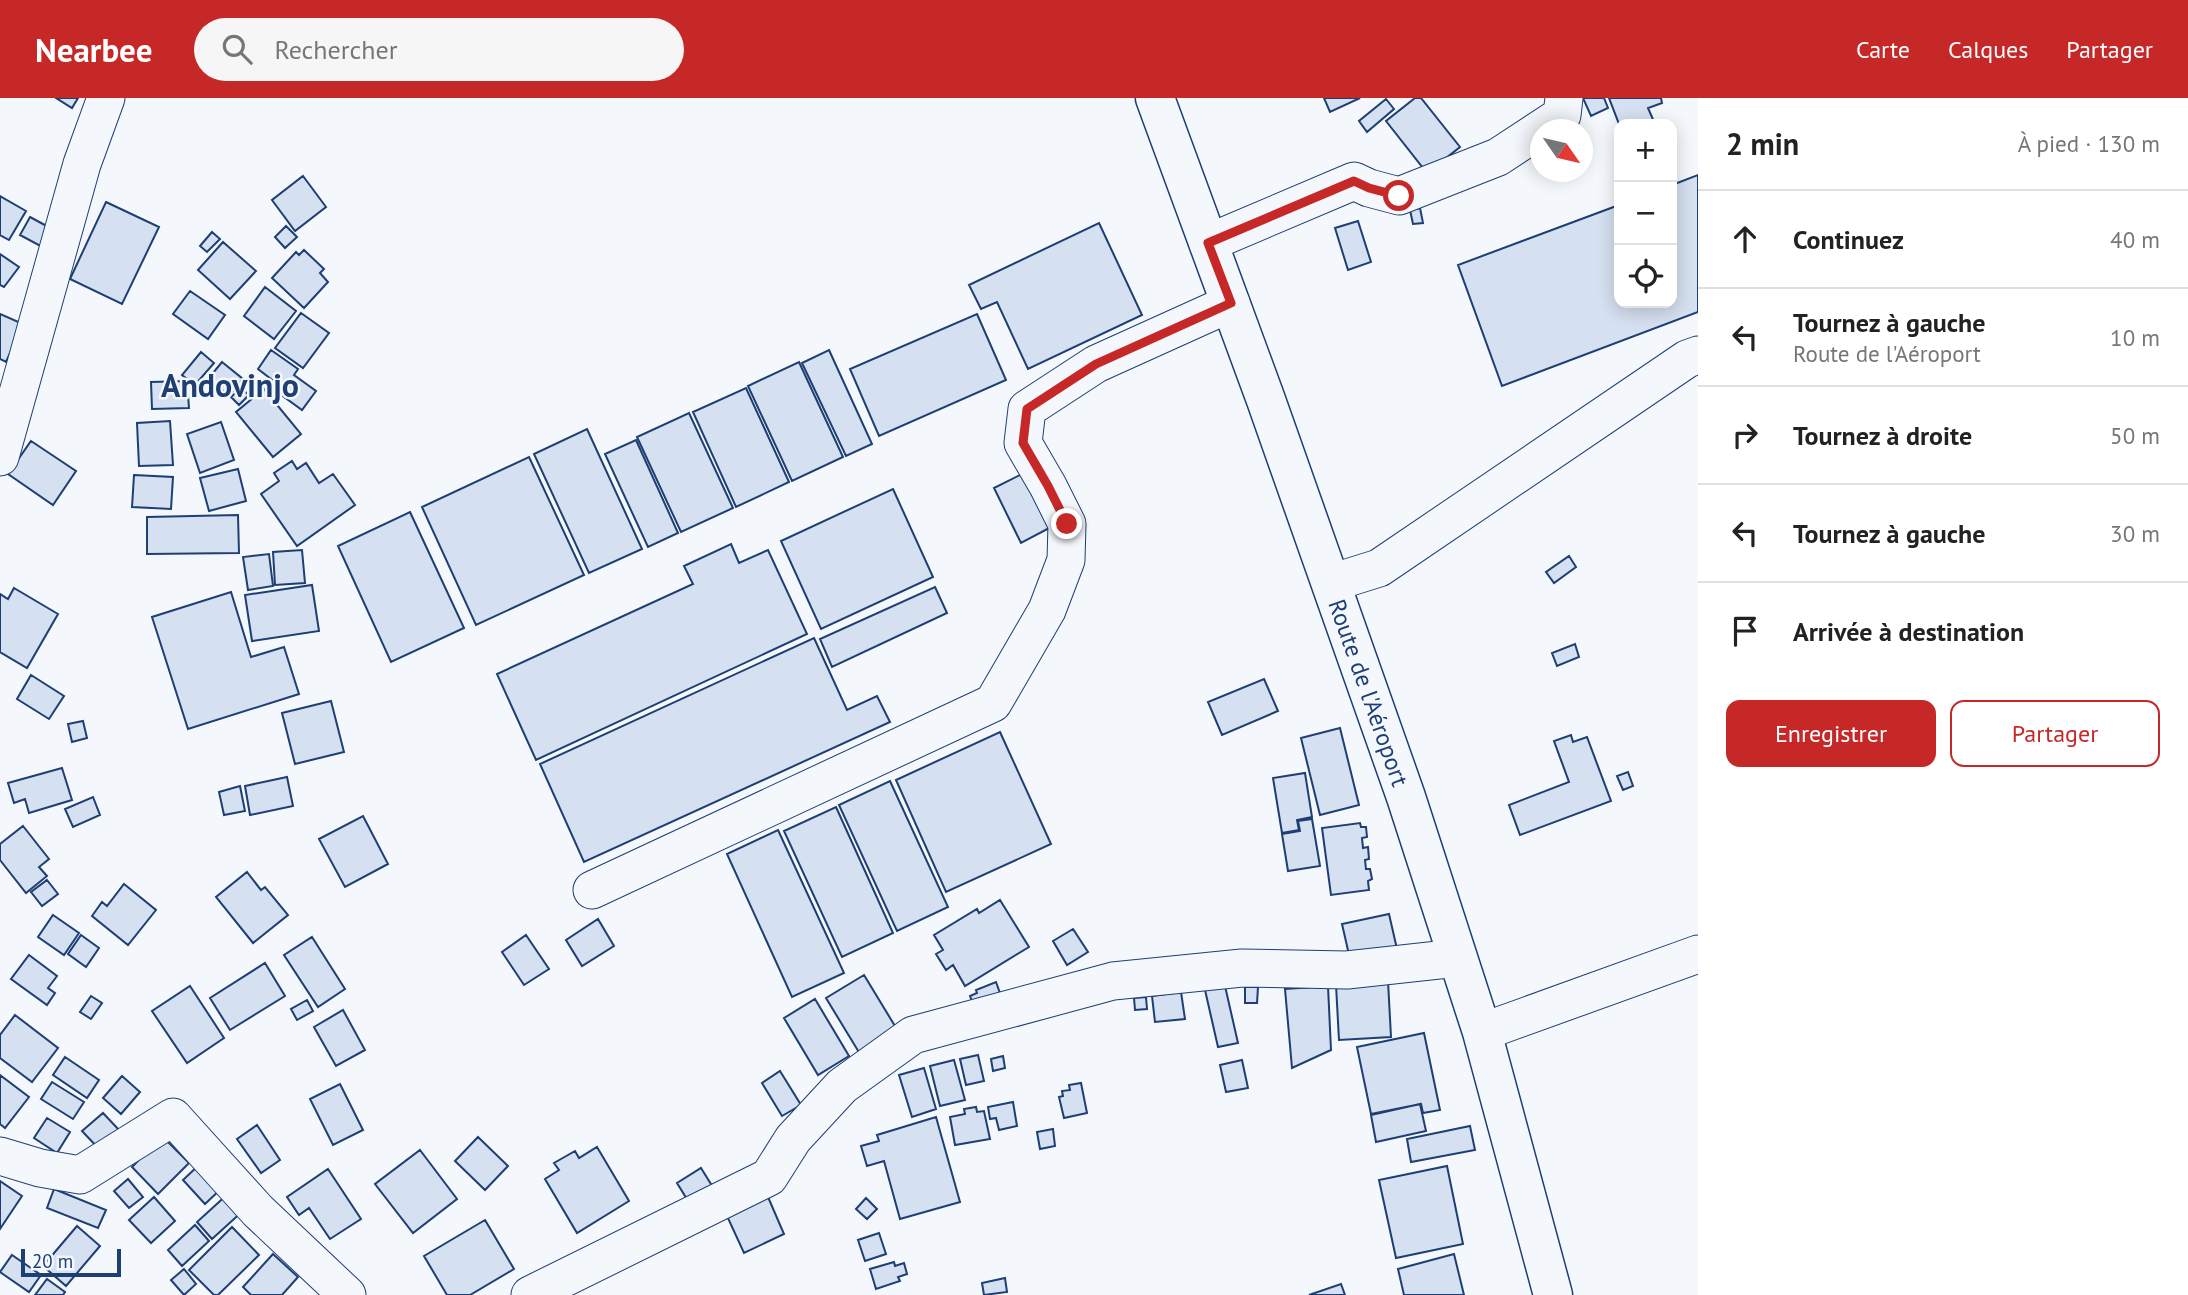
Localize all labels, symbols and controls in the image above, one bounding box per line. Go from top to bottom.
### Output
search box [194,18,684,81]
text: Nearbee [35,28,152,71]
icon: search [218,30,256,68]
text: Rechercher [274,33,398,66]
text: Carte [1856,34,1910,65]
text: Calques [1948,34,2028,65]
text: Partager [2066,34,2153,65]
north arrow [1530,119,1593,182]
map controls [1614,119,1677,308]
button: + [1614,119,1677,182]
text: 2 min [1726,124,1799,163]
text: À pied · 130 m [2018,129,2160,158]
route start [1383,180,1414,211]
button: − [1614,182,1677,245]
icon: ahead [1726,220,1764,258]
text: Continuez [1793,223,1904,256]
text: 40 m [2110,225,2160,254]
button: locate [1614,245,1677,308]
text: Tournez à gauche [1793,306,1985,339]
icon: left [1726,318,1764,356]
text: 10 m [2110,323,2160,352]
text: Route de l'Aéroport [1793,339,1981,368]
district label: Andovinjo [161,364,299,406]
icon: right [1726,416,1764,454]
text: Tournez à droite [1793,419,1972,452]
text: 50 m [2110,421,2160,450]
route end [1051,508,1082,539]
icon: left [1726,514,1764,552]
text: Tournez à gauche [1793,517,1985,550]
text: 30 m [2110,519,2160,548]
street label: Route de l'Aéroport [1322,595,1416,790]
icon: arrive [1726,612,1764,650]
text: Arrivée à destination [1793,615,2024,648]
button: Enregistrer [1726,700,1936,767]
button: Partager [1950,700,2160,767]
scale bar [21,1246,121,1278]
text: 20 m [32,1249,73,1273]

